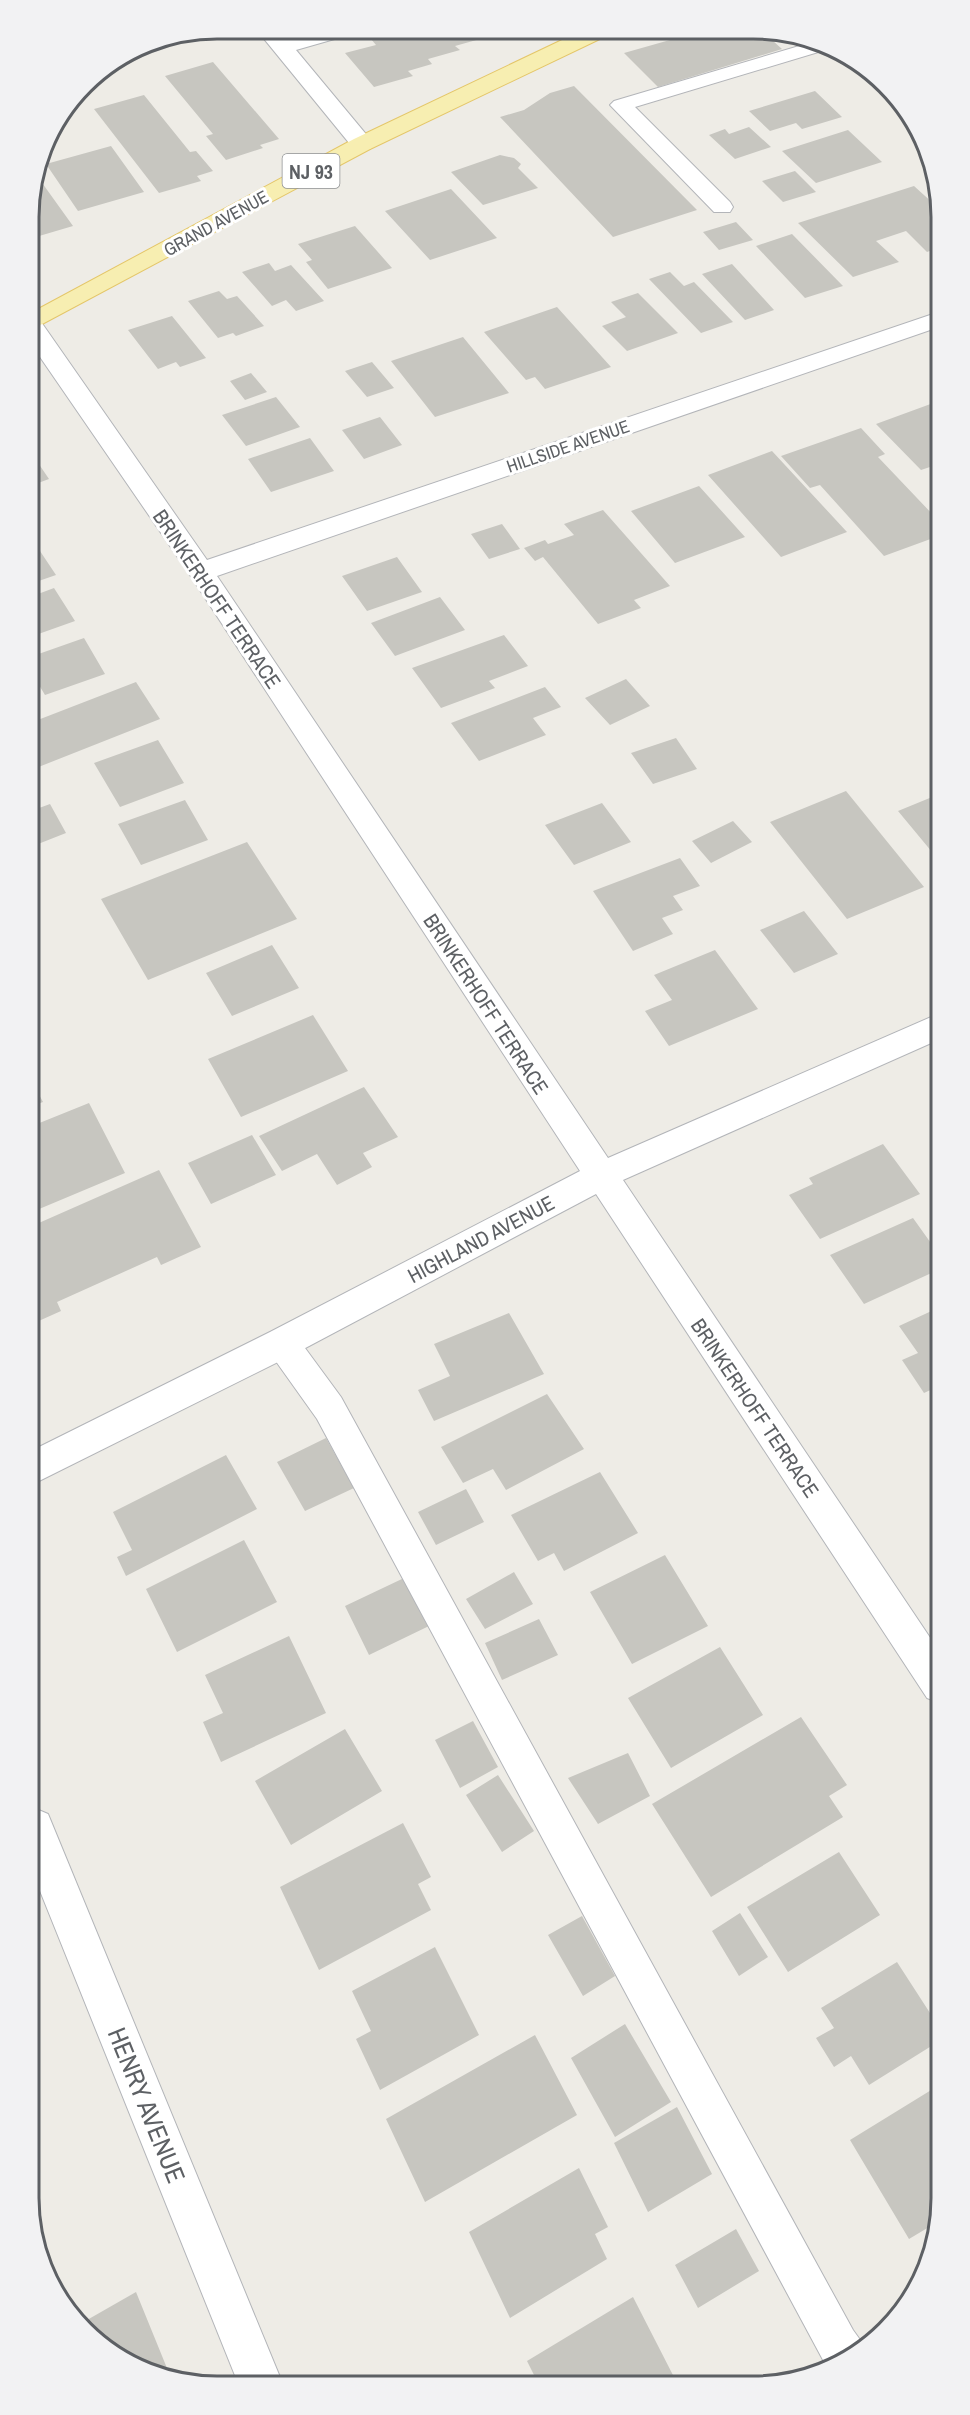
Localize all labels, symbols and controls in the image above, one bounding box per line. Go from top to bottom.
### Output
road number: NJ 93 [282,154,340,188]
street label: GRAND AVENUE [159,184,273,262]
street label: HILLSIDE AVENUE [503,413,633,479]
street label: BRINKERHOFF TERRACE [146,504,288,694]
street label: BRINKERHOFF TERRACE [417,908,555,1100]
street label: HIGHLAND AVENUE [403,1188,559,1290]
street label: BRINKERHOFF TERRACE [684,1313,826,1503]
street label: HENRY AVENUE [100,2022,194,2188]

